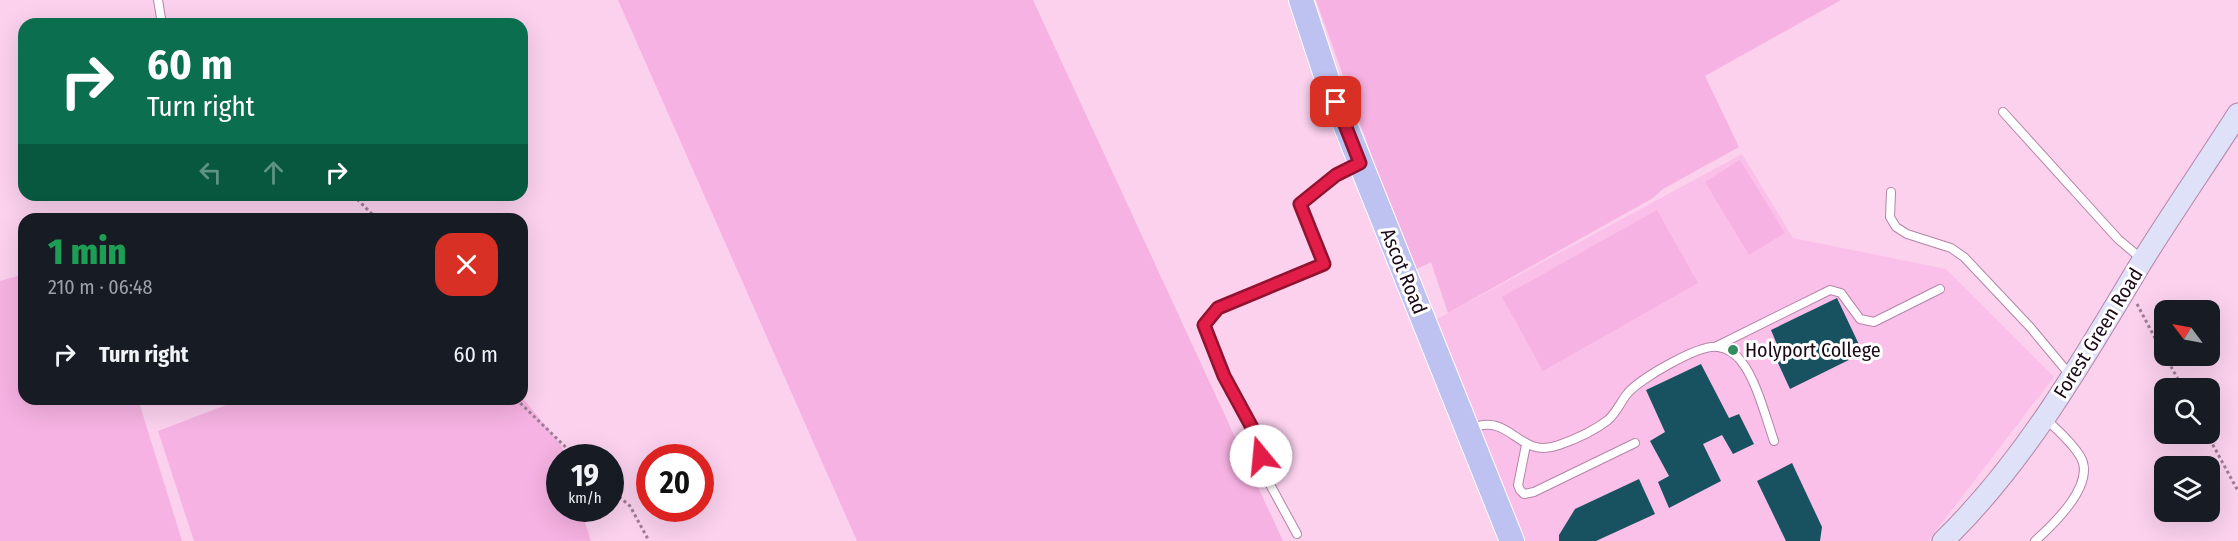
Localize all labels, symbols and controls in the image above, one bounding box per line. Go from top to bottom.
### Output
text: 60 m [147,40,233,90]
icon: right [48,42,126,120]
pin [1310,76,1361,127]
icon: arrive [1319,85,1352,118]
text: Turn right [147,91,255,123]
icon: left [194,156,227,189]
icon: ahead [257,156,290,189]
icon: right [320,156,353,189]
street label: Ascot Road [1376,225,1432,317]
text: 1 min [48,230,126,274]
button: close [435,233,498,296]
street label: Forest Green Road [2048,263,2148,403]
text: 210 m · 06:48 [48,275,152,299]
north arrow [2154,300,2220,366]
map controls [2154,300,2220,522]
icon: right [48,338,81,371]
place label: Holyport College [1745,338,1881,362]
text: Turn right [99,341,188,368]
text: 60 m [454,341,498,368]
marker: Holyport College [1726,343,1740,357]
button: search [2154,378,2220,444]
position arrow [1229,424,1293,488]
speed limit sign: 20 [636,444,714,522]
button: layers [2154,456,2220,522]
text: 19 [571,458,599,494]
text: km/h [568,489,602,507]

